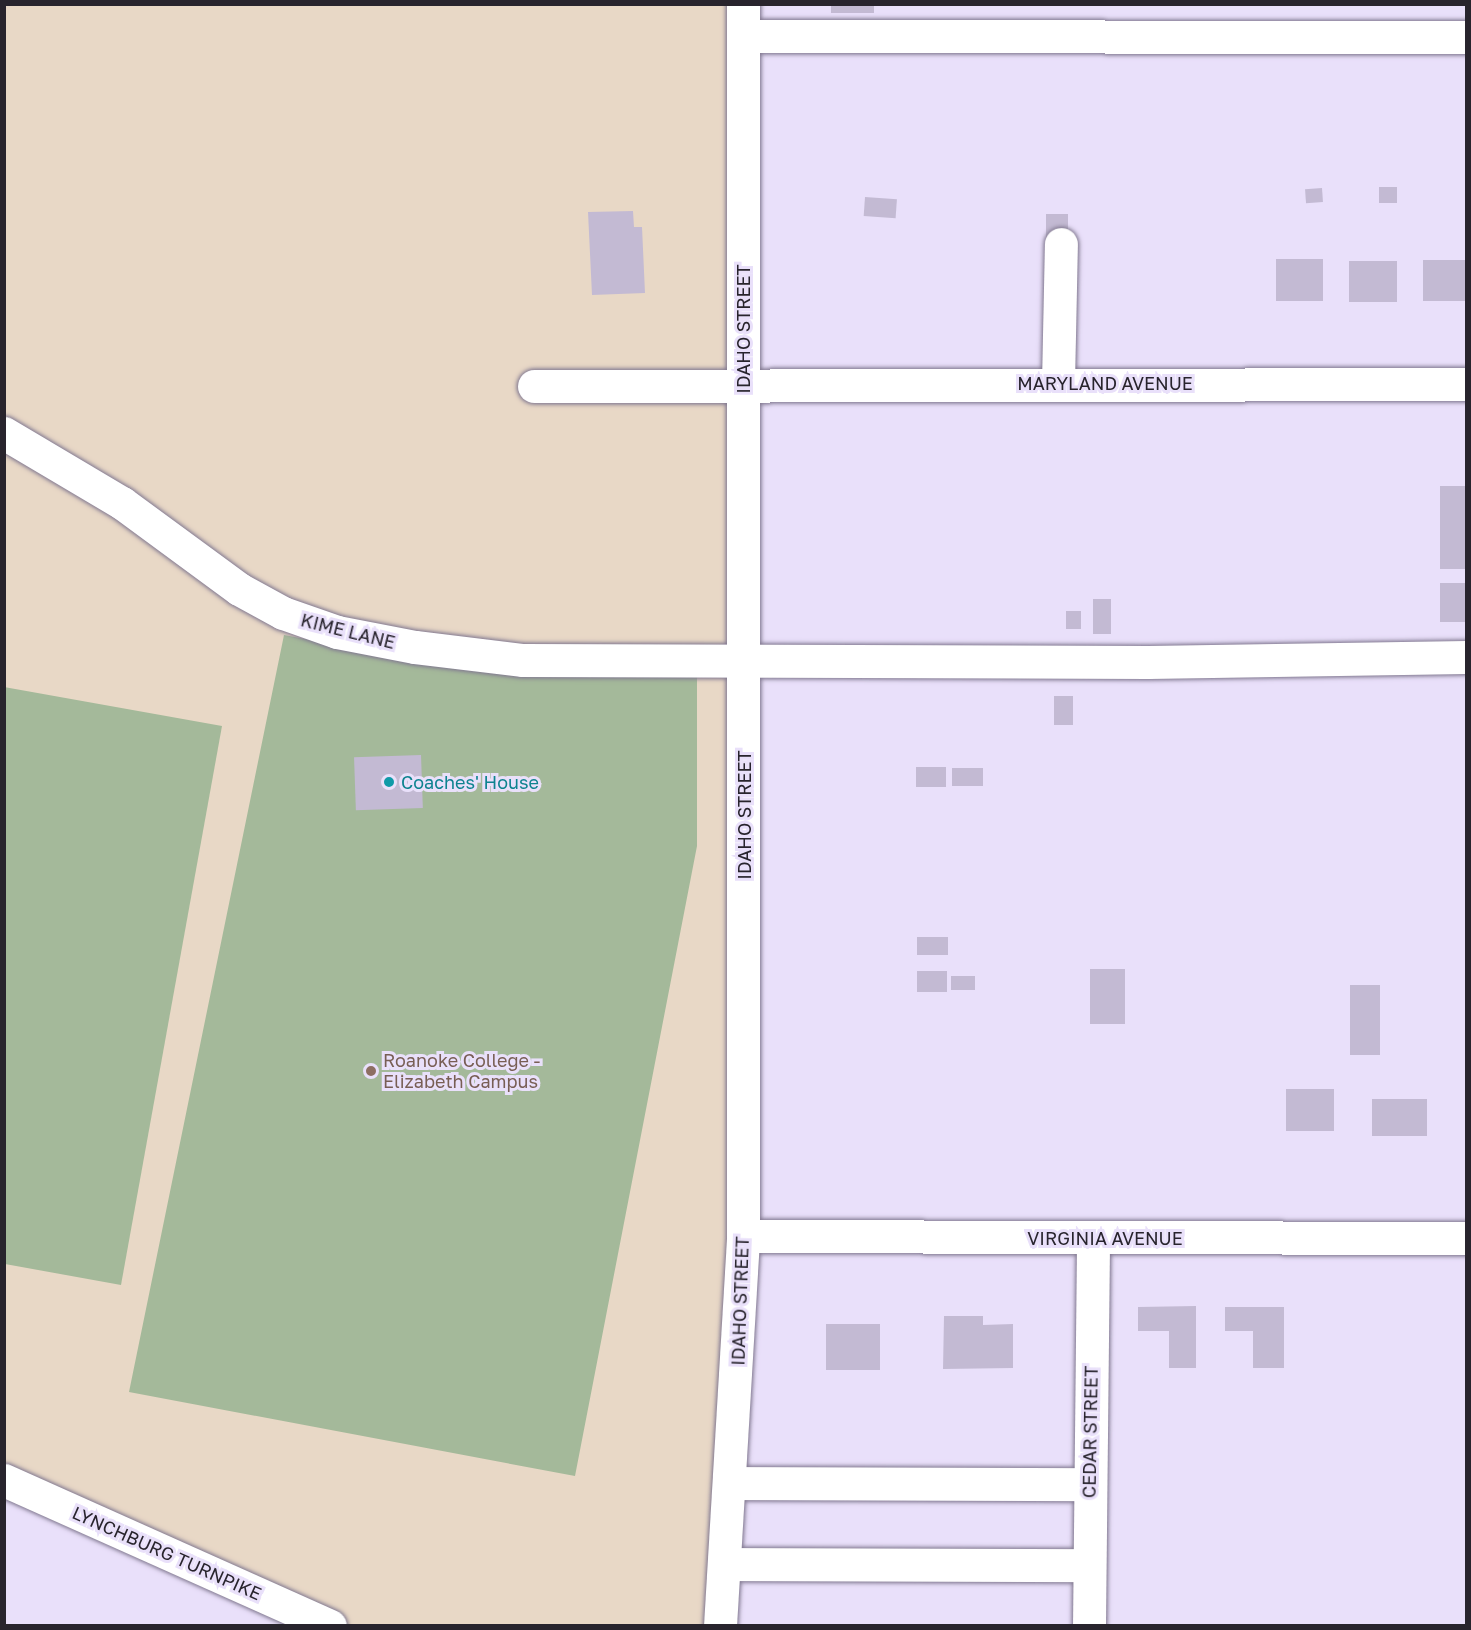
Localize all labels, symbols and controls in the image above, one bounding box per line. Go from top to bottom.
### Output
street label: IDAHO STREET [732,264,754,394]
street label: MARYLAND AVENUE [1017,372,1193,394]
street label: KIME LANE [299,609,397,653]
street label: IDAHO STREET [733,750,755,880]
place label: Coaches' House [401,771,539,793]
marker: Coaches' House [382,775,396,789]
place label: Roanoke College - Elizabeth Campus [383,1050,540,1092]
marker: Roanoke College - Elizabeth Campus [364,1064,378,1078]
street label: VIRGINIA AVENUE [1027,1227,1183,1249]
street label: IDAHO STREET [727,1236,753,1366]
street label: CEDAR STREET [1078,1366,1102,1498]
street label: LYNCHBURG TURNPIKE [69,1501,265,1605]

